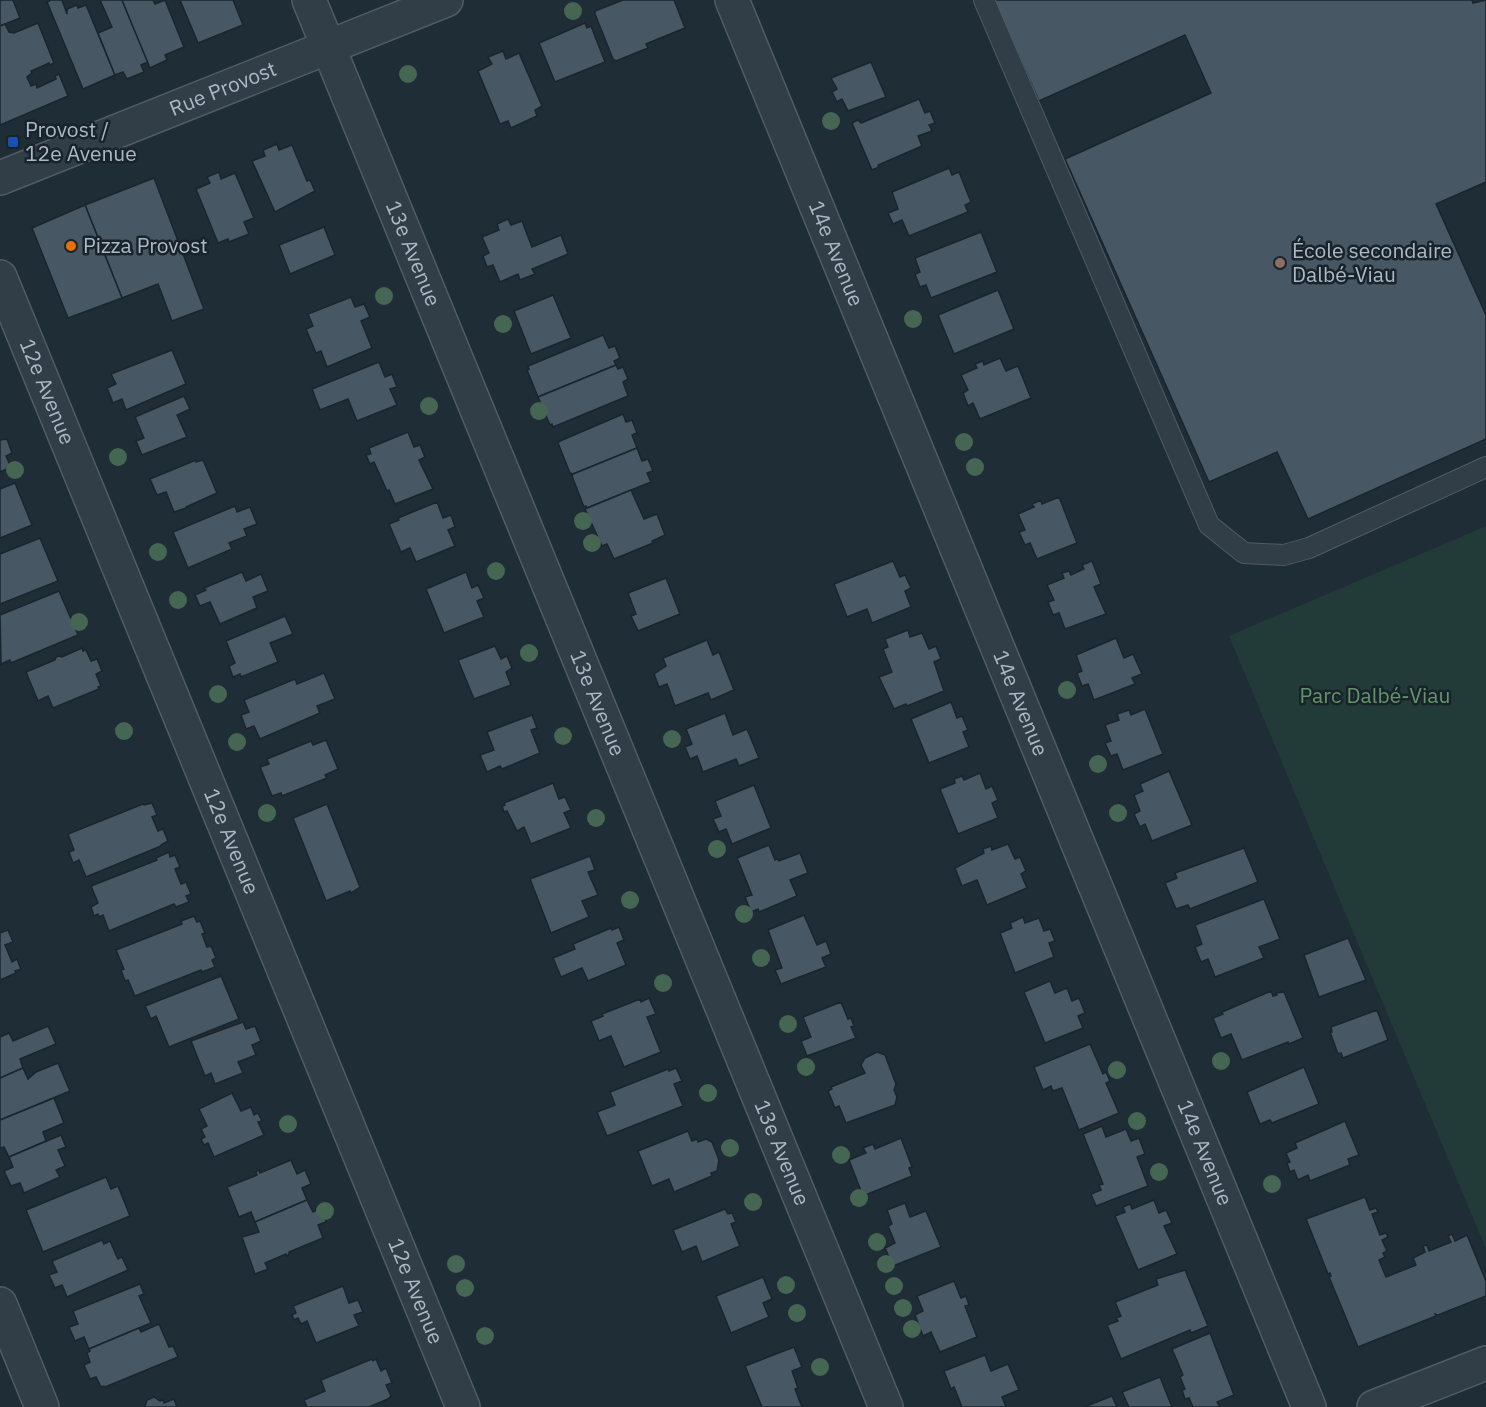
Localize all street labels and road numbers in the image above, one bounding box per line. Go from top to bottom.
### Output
street label: Rue Provost [165,54,280,122]
street label: 13e Avenue [380,196,448,310]
street label: 14e Avenue [803,196,871,310]
street label: 12e Avenue [14,334,82,448]
street label: 13e Avenue [564,646,632,760]
street label: 14e Avenue [987,646,1055,760]
street label: 12e Avenue [198,784,266,898]
street label: 13e Avenue [749,1095,817,1210]
street label: 14e Avenue [1172,1095,1240,1210]
street label: 12e Avenue [382,1234,451,1348]

